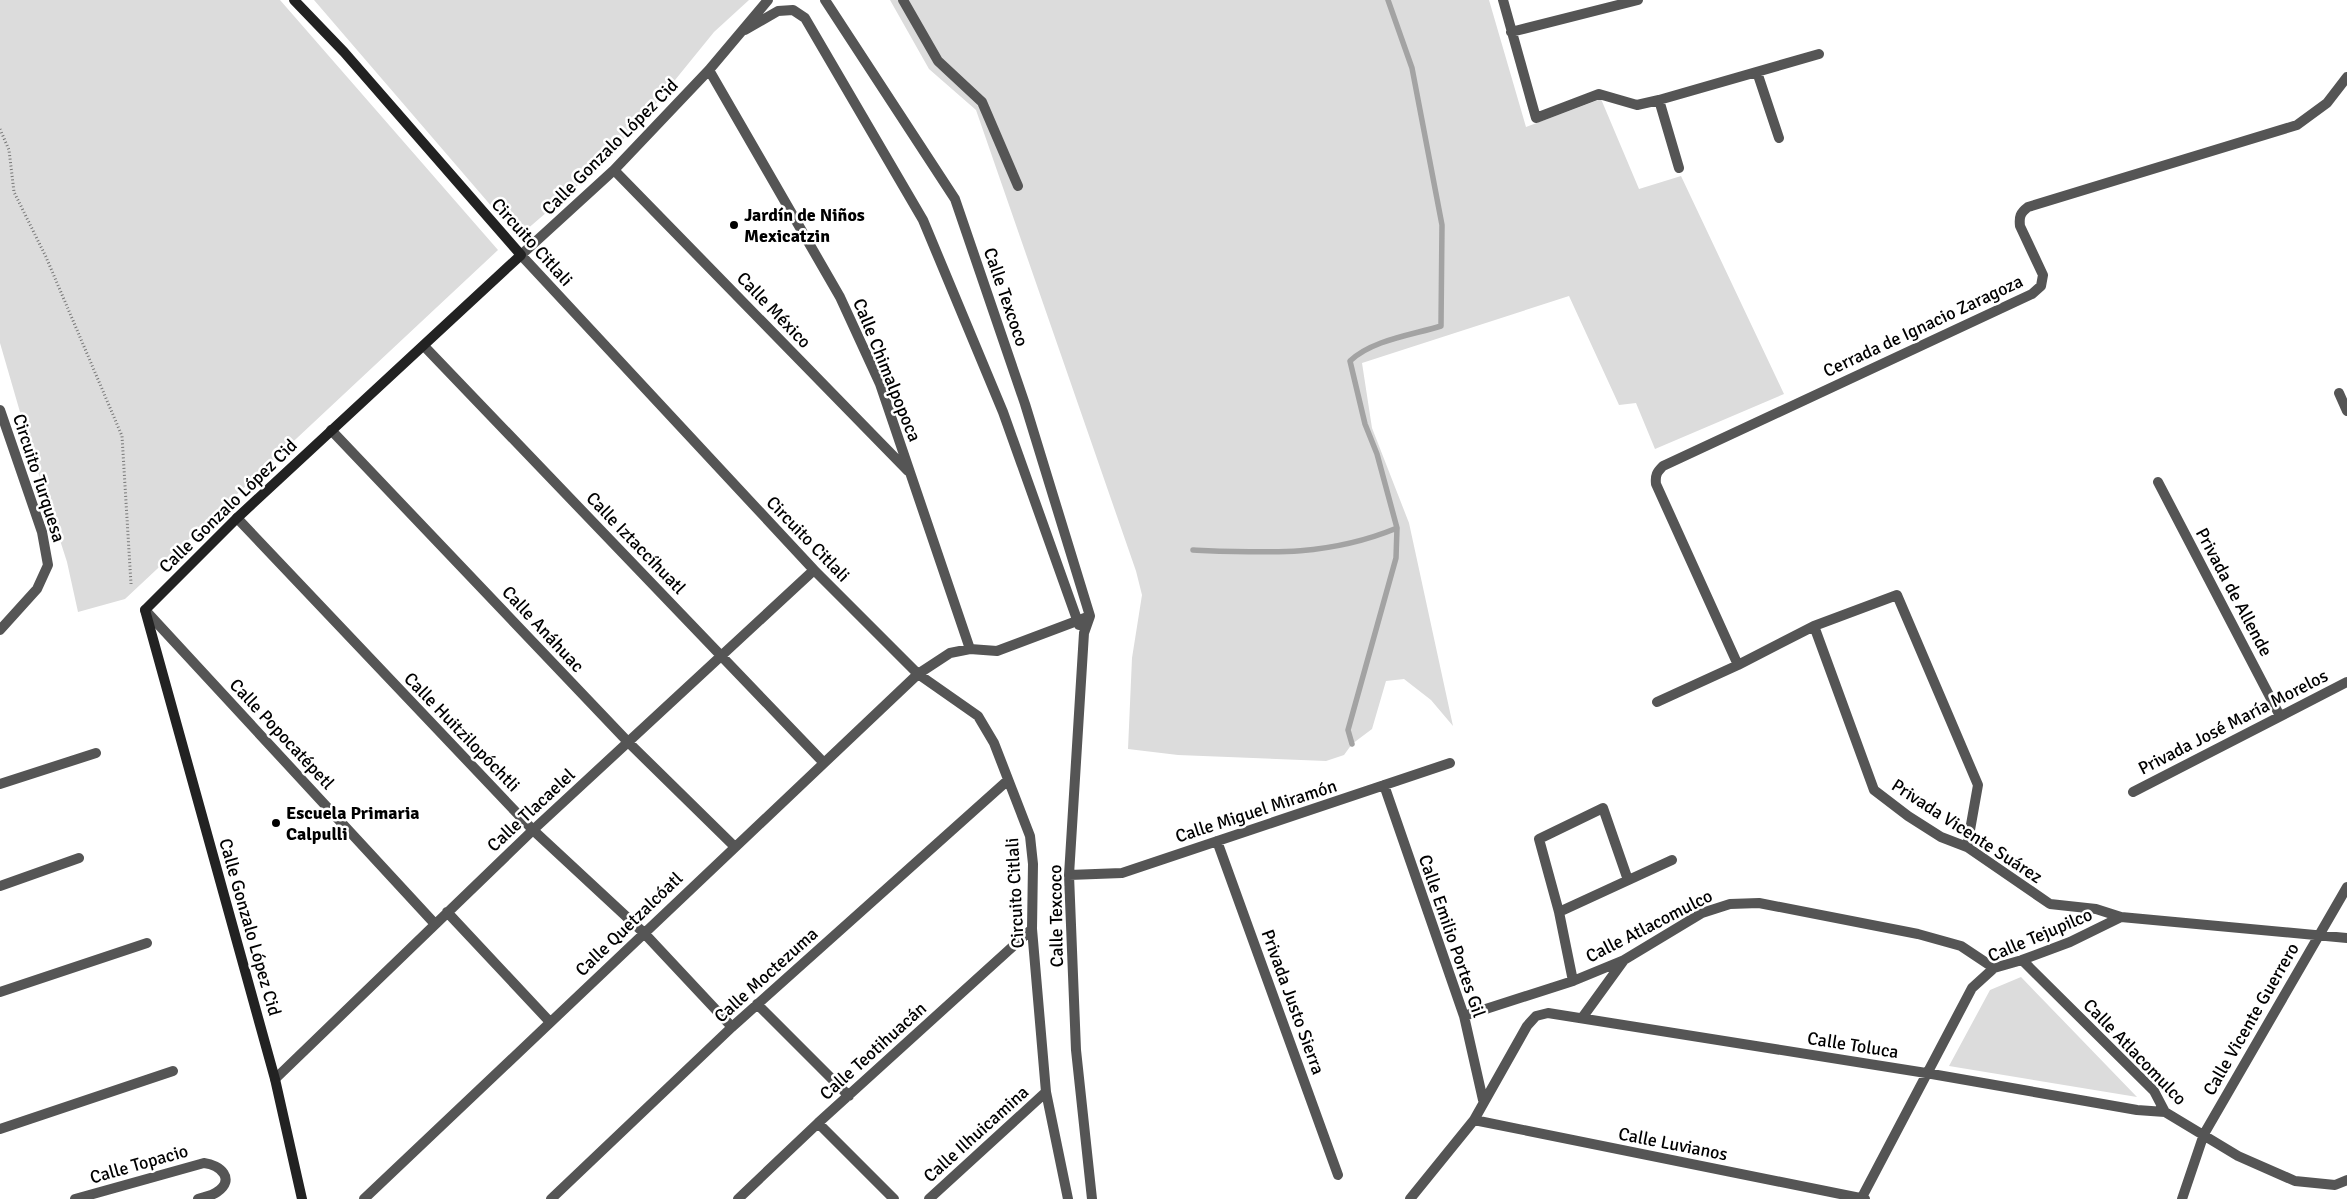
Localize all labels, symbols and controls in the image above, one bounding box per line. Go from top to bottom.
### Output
street label: Calle Gonzalo López Cid [537,74,683,220]
street label: Circuito Citlali [487,193,577,291]
place label: Jardín de Niños Mexicatzin [744,204,865,247]
marker: Jardín de Niños Mexicatzin [728,219,740,231]
street label: Calle Texcoco [979,245,1033,349]
street label: Calle México [732,267,816,353]
street label: Cerrada de Ignacio Zaragoza [1820,270,2026,382]
street label: Calle Chimalpopoca [848,295,926,445]
street label: Circuito Turquesa [8,411,70,545]
street label: Calle Gonzalo López Cid [154,434,302,578]
street label: Calle Iztaccíhuatl [582,487,690,599]
street label: Circuito Citlali [762,491,854,587]
street label: Privada de Allende [2191,524,2277,660]
street label: Calle Anáhuac [497,581,589,677]
street label: Privada José María Morelos [2135,665,2332,779]
street label: Calle Huitzilopóchtli [399,668,525,796]
street label: Calle Popocatépetl [225,674,339,794]
street label: Calle Tlacaelel [482,764,580,856]
street label: Calle Miguel Miramón [1172,774,1340,848]
street label: Privada Vicente Suárez [1888,774,2046,888]
place label: Escuela Primaria Calpulli [286,802,420,845]
marker: Escuela Primaria Calpulli [270,817,282,829]
street label: Calle Gonzalo López Cid [214,836,286,1018]
street label: Circuito Citlali [1001,837,1029,949]
street label: Calle Emilio Portes Gil [1414,852,1490,1020]
street label: Calle Texcoco [1044,864,1068,968]
street label: Calle Quetzalcóatl [571,867,687,981]
street label: Calle Atlacomulco [1582,885,1716,967]
street label: Calle Tejupilco [1984,903,2096,967]
street label: Calle Moctezuma [710,923,822,1027]
street label: Privada Justo Sierra [1257,926,1329,1078]
street label: Calle Vicente Guerrero [2198,939,2304,1099]
street label: Calle Atlacomulco [2079,994,2191,1110]
street label: Calle Teotihuacán [815,997,931,1105]
street label: Calle Toluca [1806,1027,1900,1063]
street label: Calle Ilhuicamina [919,1081,1033,1187]
street label: Calle Luvianos [1616,1123,1730,1165]
street label: Calle Topacio [87,1139,191,1189]

